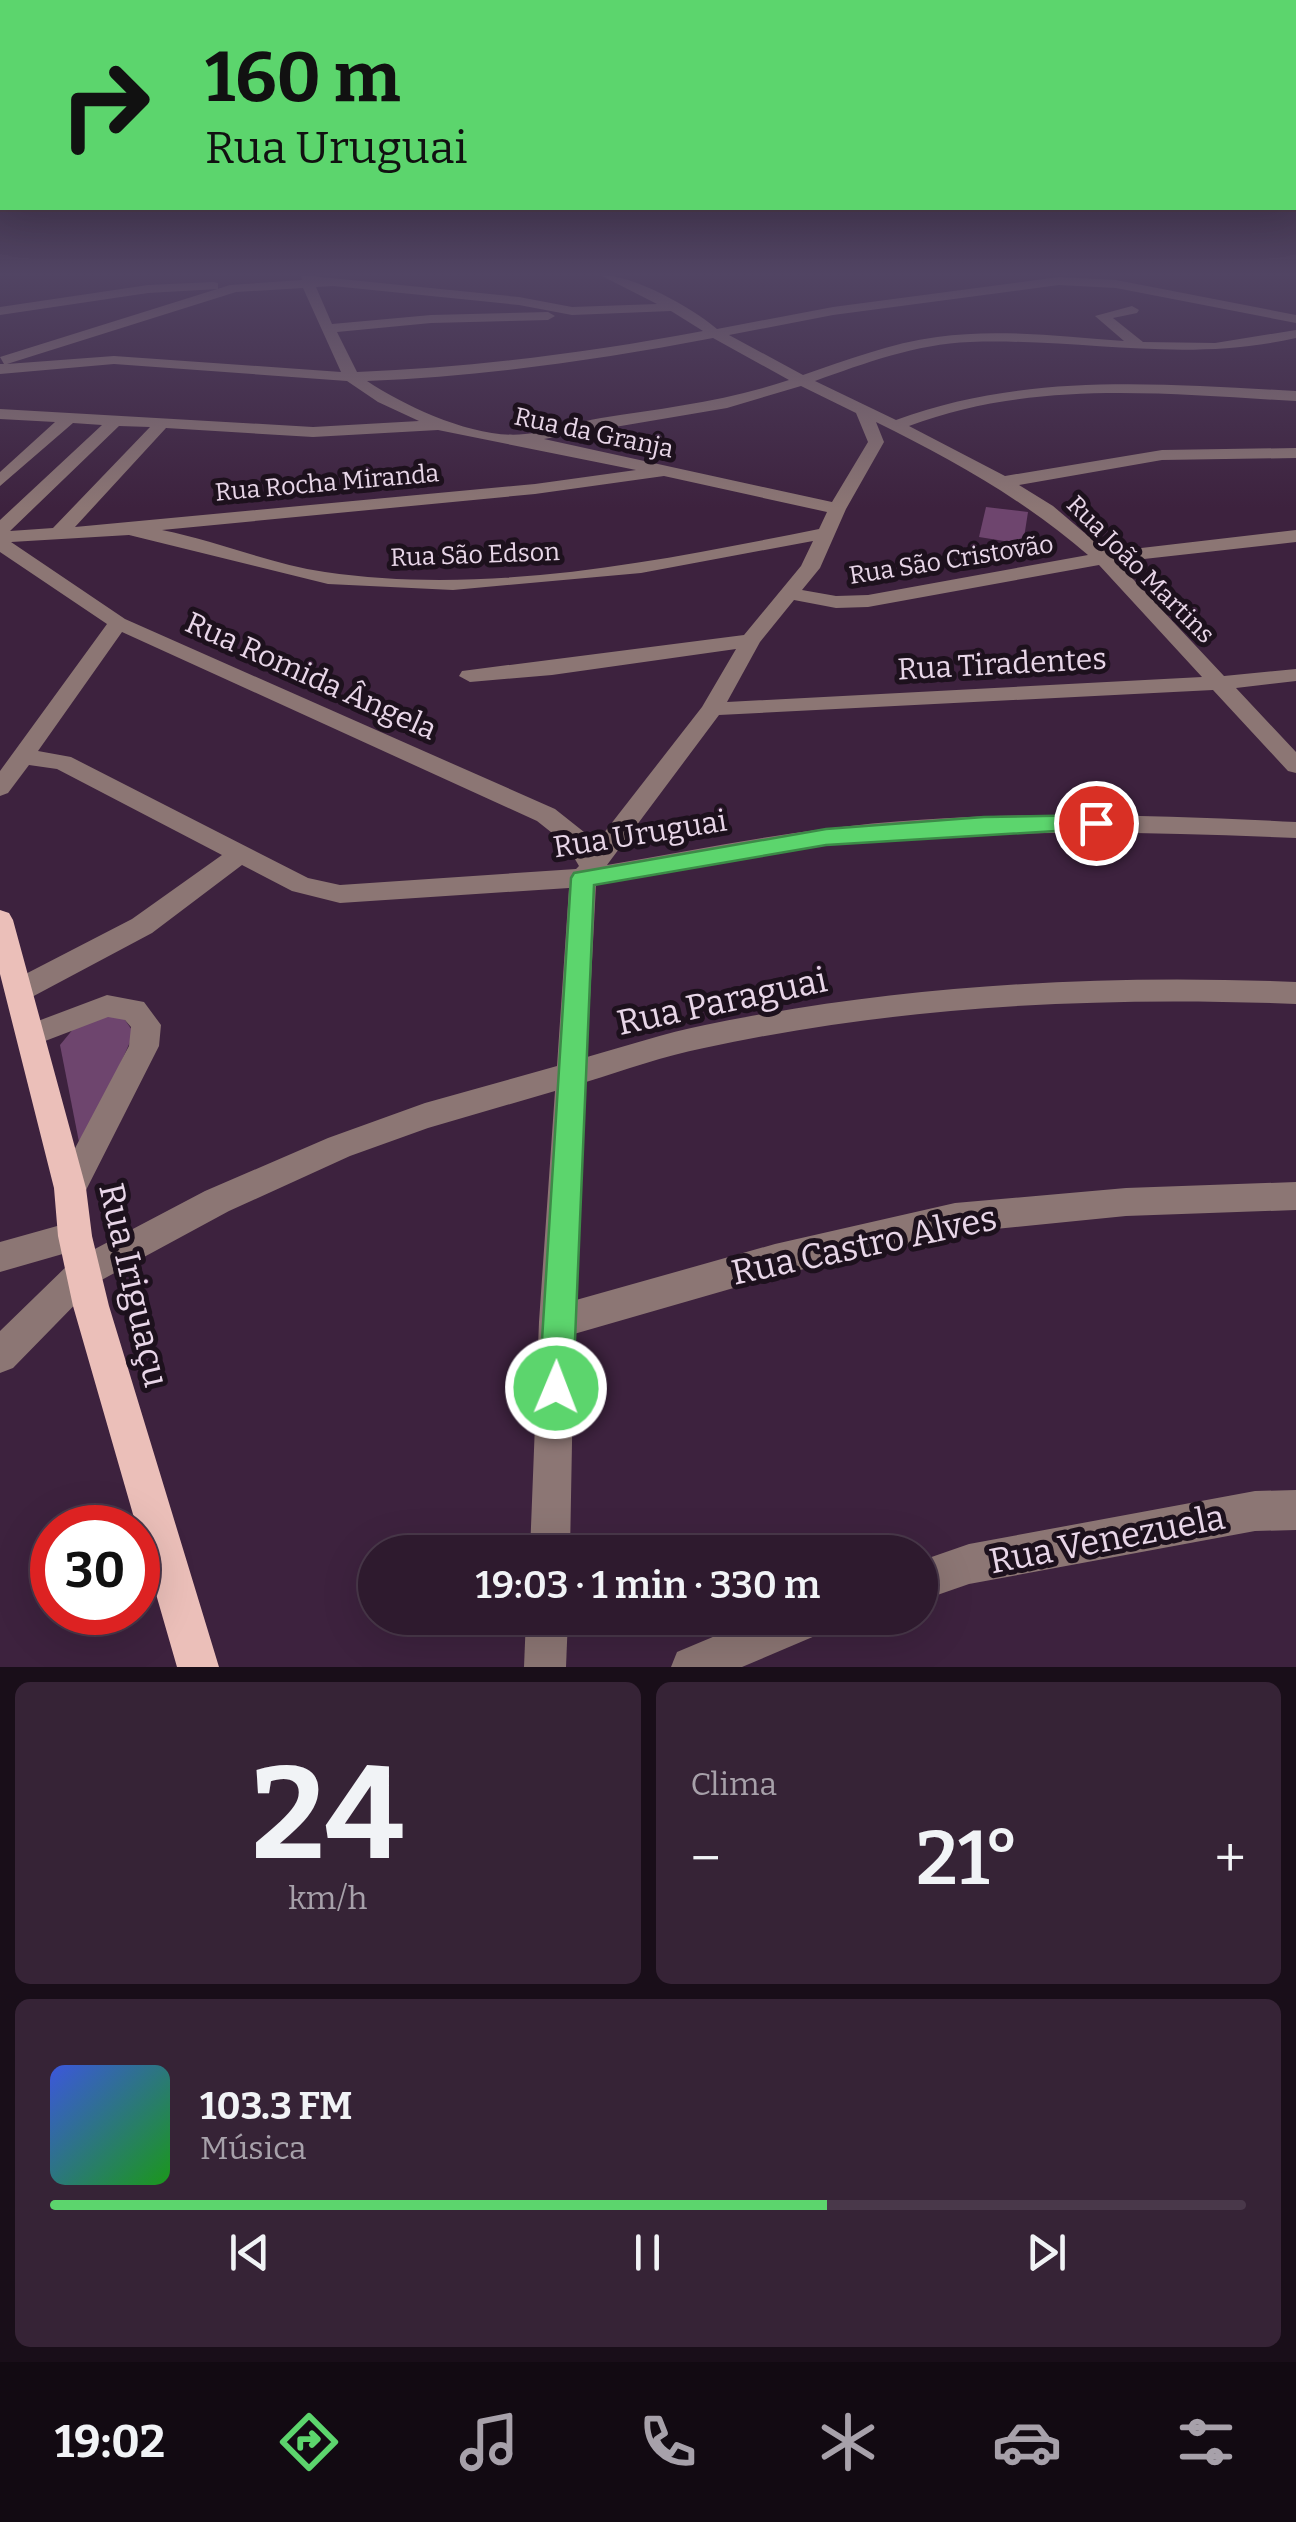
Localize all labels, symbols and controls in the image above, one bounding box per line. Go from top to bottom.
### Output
text: 160 m [205,36,400,120]
icon: right [40,40,170,170]
text: Rua Uruguai [205,121,468,175]
street label: Rua da Granja [511,401,676,465]
street label: Rua Rocha Miranda [214,458,441,508]
street label: Rua João Martins [1060,490,1220,650]
street label: Rua São Cristovão [847,529,1056,591]
street label: Rua São Edson [390,537,561,573]
street label: Rua Romida Ângela [180,604,442,748]
street label: Rua Tiradentes [897,641,1107,687]
pin [1054,781,1139,866]
icon: arrive [1069,796,1124,851]
street label: Rua Uruguai [551,803,729,865]
street label: Rua Paraguai [613,958,831,1044]
street label: Rua Iriguaçu [90,1179,178,1391]
street label: Rua Castro Alves [728,1196,1000,1294]
position arrow [504,1336,608,1440]
street label: Rua Venezuela [986,1496,1228,1582]
speed limit sign: 30 [30,1505,160,1635]
text: 19:03 · 1 min · 330 m [476,1562,820,1608]
text: 24 [252,1736,404,1892]
text: Clima [691,1765,777,1803]
text: 21° [916,1814,1019,1904]
text: − [691,1826,721,1892]
text: + [1215,1826,1246,1892]
text: km/h [288,1879,367,1917]
text: 103.3 FM [200,2083,352,2129]
text: Música [200,2129,307,2167]
icon: previous [222,2225,277,2280]
icon: pause [620,2225,675,2280]
icon: next [1019,2225,1074,2280]
icon: directions [274,2407,344,2477]
icon: music [454,2407,524,2477]
icon: phone [633,2407,703,2477]
icon: climate [813,2407,883,2477]
icon: car [992,2407,1062,2477]
icon: filters [1171,2407,1241,2477]
text: 19:02 [55,2415,165,2469]

